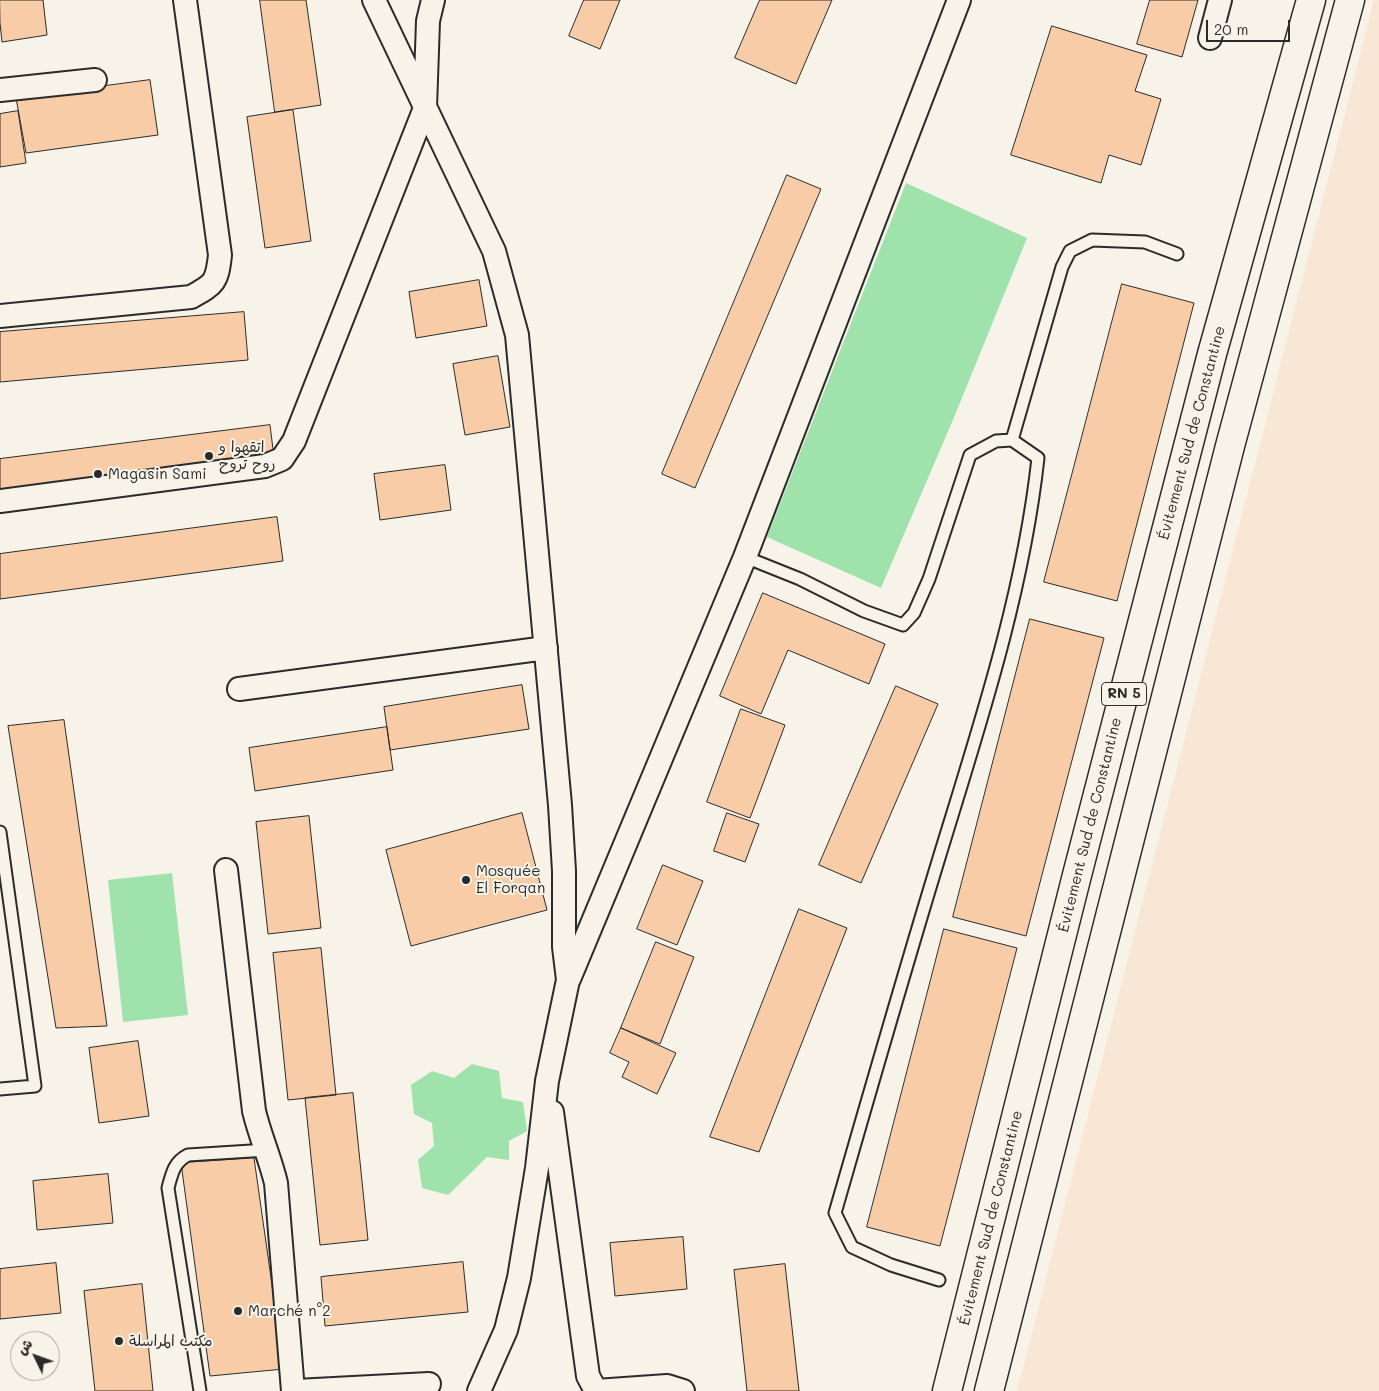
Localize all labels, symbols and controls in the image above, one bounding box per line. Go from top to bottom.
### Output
scale bar [1209,10,1293,42]
text: 20 m [1214,19,1248,39]
street label: Évitement Sud de Constantine [1155,324,1229,542]
place label: اتقهوا و روح تروح [219,438,275,473]
marker: اتقهوا و روح تروح [203,450,215,462]
place label: Magasin Sami [108,465,207,483]
marker: Magasin Sami [92,468,104,480]
road number: RN 5 [1102,682,1146,706]
street label: Évitement Sud de Constantine [1055,716,1125,934]
place label: Mosquée El Forqan [476,862,545,897]
marker: Mosquée El Forqan [460,874,472,886]
street label: Évitement Sud de Constantine [956,1109,1026,1327]
place label: Marché n°2 [248,1302,331,1320]
marker: Marché n°2 [232,1305,244,1317]
north arrow [10,1331,60,1381]
place label: مكتب المراسلة [129,1332,212,1350]
text: ش [12,1334,36,1358]
marker: مكتب المراسلة [113,1335,125,1347]

